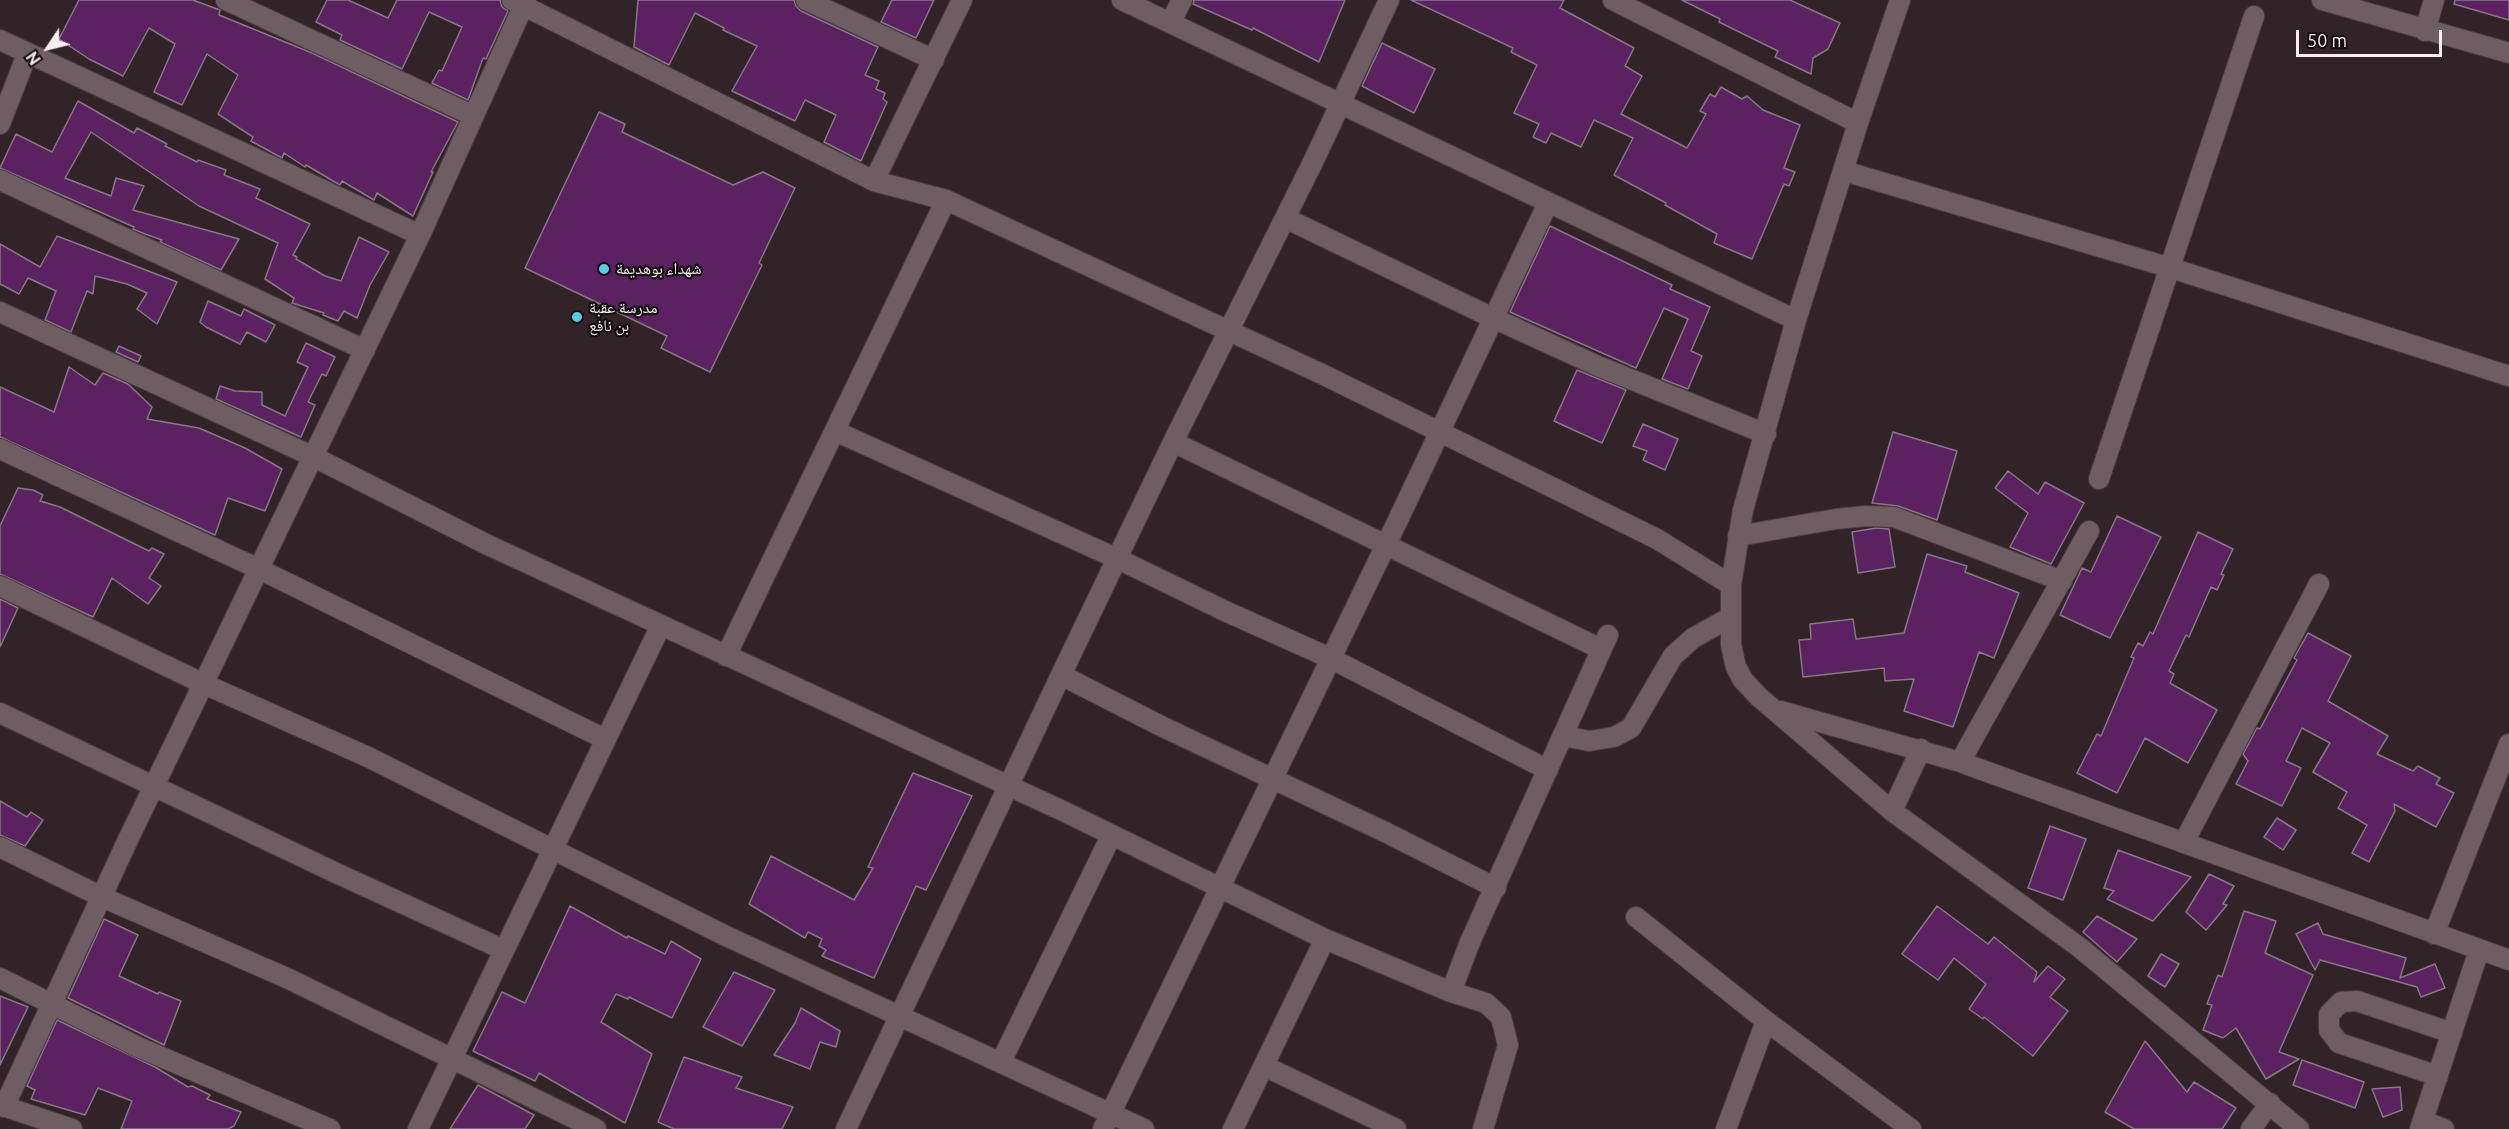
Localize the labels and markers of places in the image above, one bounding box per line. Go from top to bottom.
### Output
place label: شهداء بوهديمة [616,259,702,279]
marker: شهداء بوهديمة [597,262,611,276]
place label: مدرسة عقبة بن نافع [589,298,658,336]
marker: مدرسة عقبة بن نافع [570,310,584,324]

